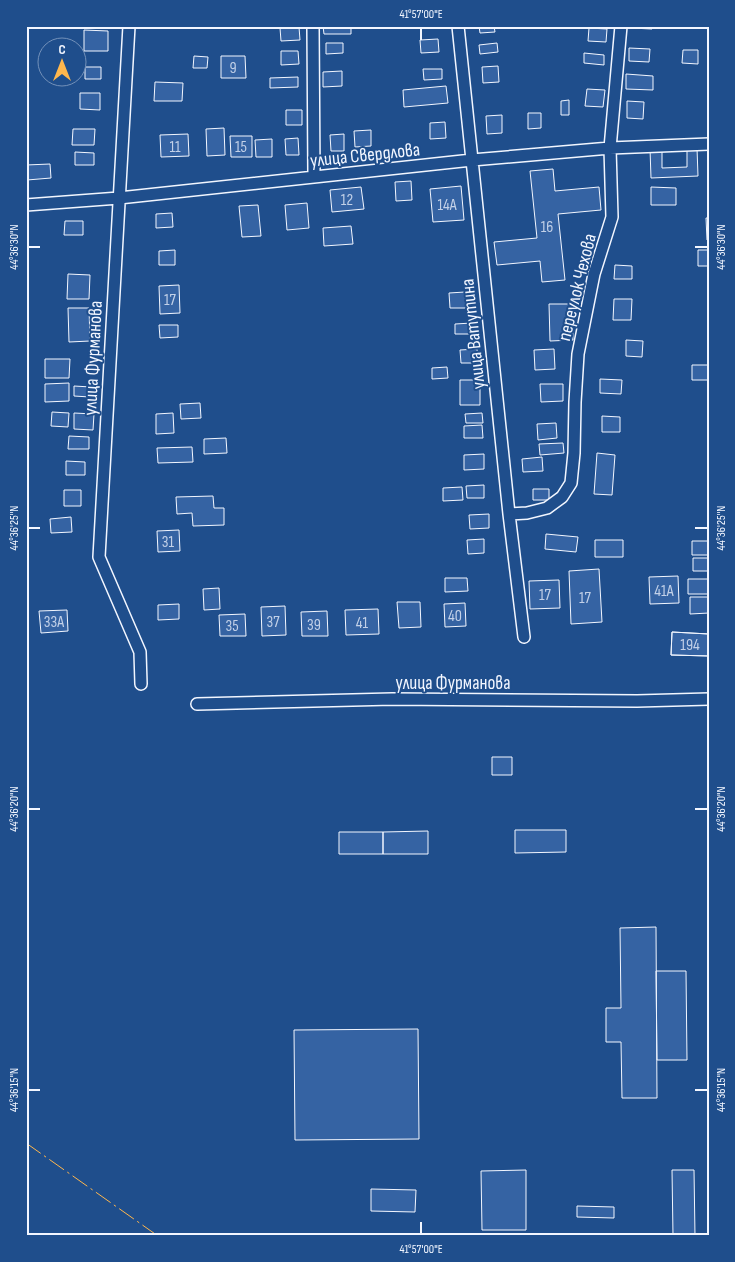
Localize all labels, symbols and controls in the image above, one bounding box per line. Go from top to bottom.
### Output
text: 41°57'00"E [399,7,443,22]
north arrow [38,38,88,88]
text: С [58,41,66,58]
house number: 9 [229,59,237,78]
house number: 11 [169,138,181,157]
house number: 15 [235,138,247,157]
street label: улица Свердлова [309,138,421,173]
house number: 12 [341,191,353,210]
house number: 14А [437,196,457,215]
house number: 16 [541,218,553,237]
text: 44°36'30"N [7,224,22,270]
text: 44°36'30"N [714,224,729,270]
street label: переулок Чехова [553,231,602,343]
street label: улица Ватутина [456,278,491,390]
house number: 17 [164,291,177,310]
street label: улица Фурманова [79,300,108,416]
text: 44°36'25"N [7,506,22,550]
text: 44°36'25"N [714,506,729,550]
house number: 31 [162,533,175,552]
house number: 41А [654,582,674,601]
house number: 17 [539,586,552,605]
house number: 17 [579,589,592,608]
house number: 40 [448,607,462,626]
house number: 33А [44,613,64,632]
house number: 37 [266,613,280,632]
house number: 41 [356,614,369,633]
house number: 39 [307,616,321,635]
house number: 35 [225,617,239,636]
house number: 194 [680,636,700,655]
street label: улица Фурманова [396,672,511,695]
text: 44°36'20"N [7,786,22,832]
text: 44°36'20"N [714,786,729,832]
text: 44°36'15"N [7,1068,22,1112]
text: 44°36'15"N [714,1068,729,1112]
text: 41°57'00"E [399,1242,443,1257]

